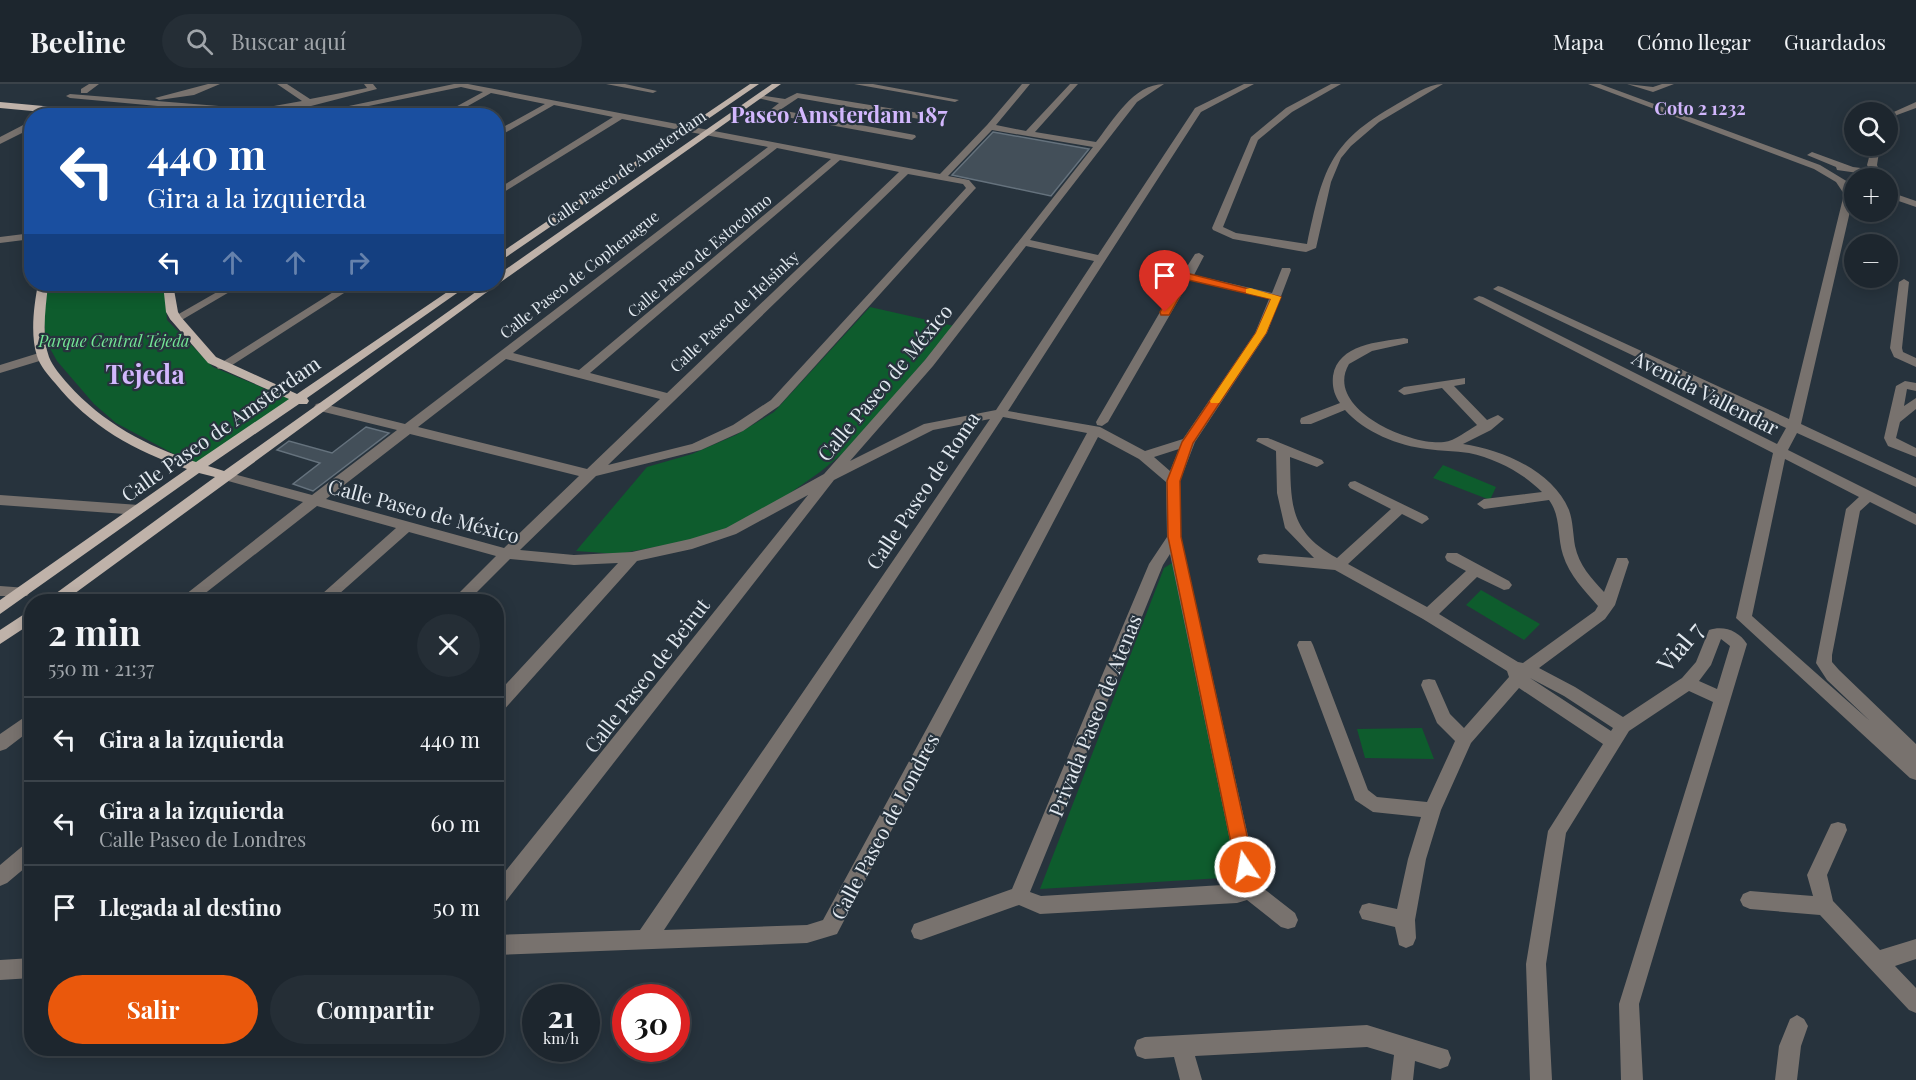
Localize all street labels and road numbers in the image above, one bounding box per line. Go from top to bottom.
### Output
street label: Calle Paseo de Amsterdam [542,105,710,231]
street label: Calle Paseo de Estocolmo [623,188,776,322]
street label: Calle Paseo de Cophenague [495,205,663,343]
street label: Calle Paseo de Helsinky [665,246,803,376]
street label: Calle Paseo de México [810,298,958,466]
street label: Avenida Vallendar [1627,343,1784,441]
street label: Calle Paseo de Amsterdam [115,349,325,507]
street label: Calle Paseo de Roma [859,406,985,574]
street label: Calle Paseo de México [325,471,523,549]
street label: Calle Paseo de Beirut [577,591,715,758]
street label: Privada Paseo de Atenas [1041,610,1147,820]
street label: Vial 7 [1648,614,1709,679]
street label: Calle Paseo de Londres [823,728,945,924]

